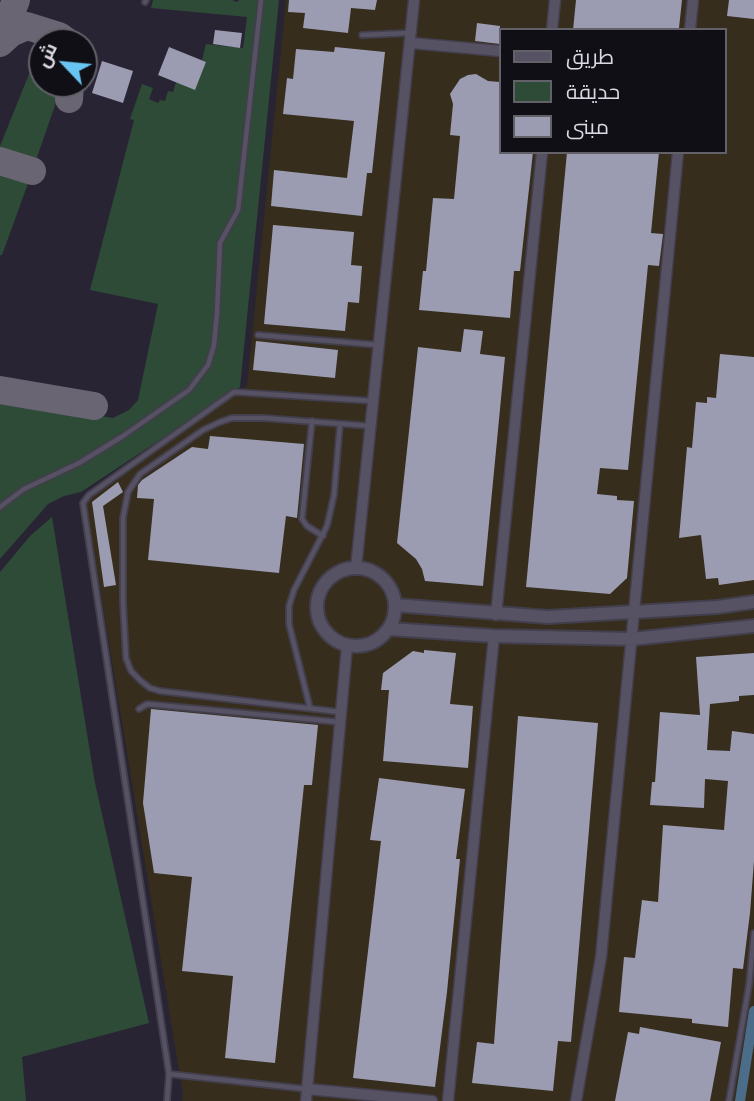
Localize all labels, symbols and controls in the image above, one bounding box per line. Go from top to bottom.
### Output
north arrow [28,28,98,98]
legend [498,28,726,154]
text: ش [29,38,63,71]
text: طريق [566,42,614,71]
text: حديقة [566,77,620,106]
text: مبنى [566,112,609,141]

